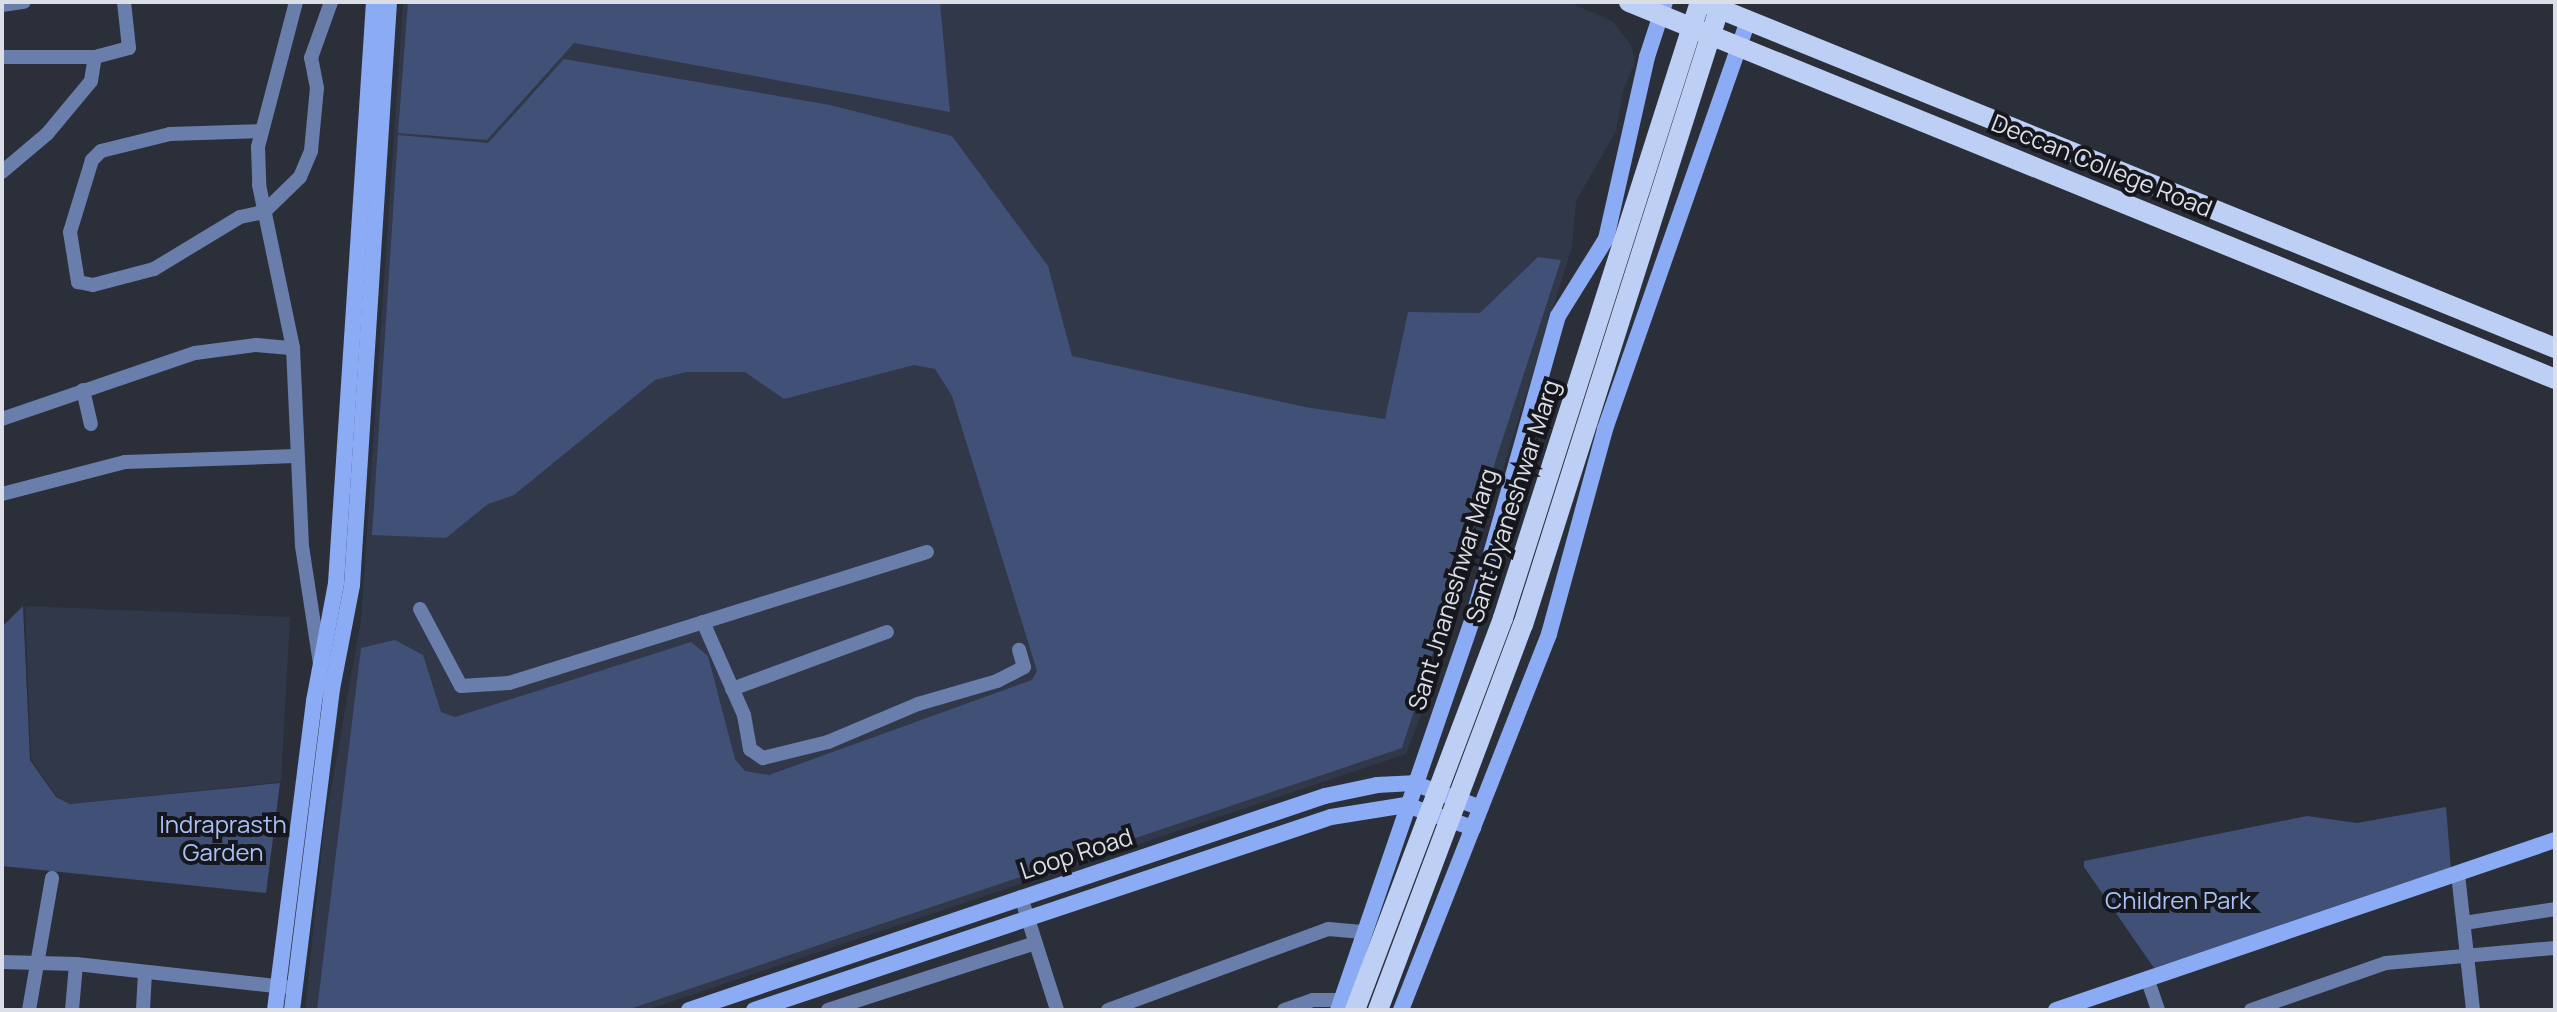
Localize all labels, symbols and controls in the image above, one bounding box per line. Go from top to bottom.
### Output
street label: Deccan College Road [1988,108,2216,222]
street label: Sant Dyaneshwar Marg [1459,376,1565,626]
street label: Sant Jnaneshwar Marg [1402,465,1502,713]
park label: Indraprasth Garden [159,810,287,866]
street label: Loop Road [1016,821,1136,885]
park label: Children Park [2105,886,2251,914]

